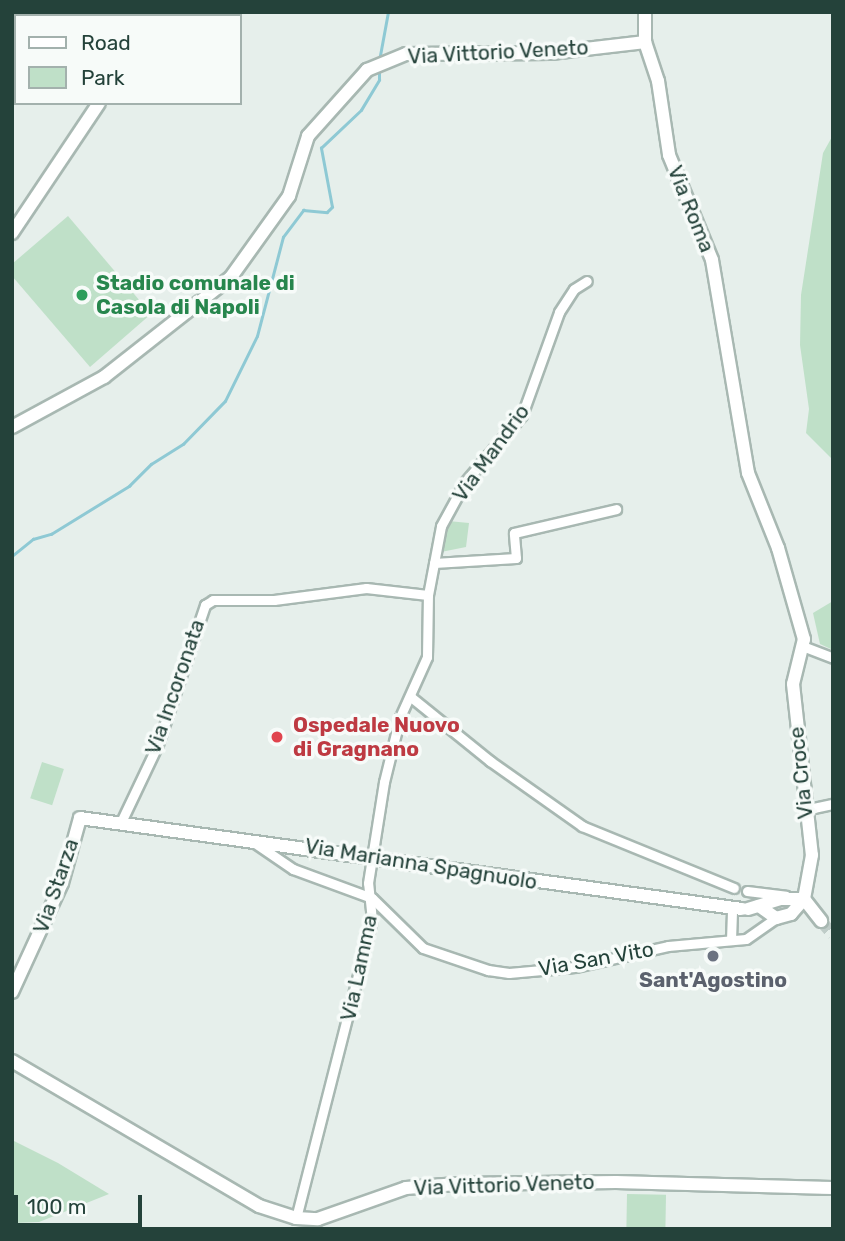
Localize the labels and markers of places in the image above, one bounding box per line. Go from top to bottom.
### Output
place label: Stadio comunale di Casola di Napoli [96,270,295,320]
marker: Stadio comunale di Casola di Napoli [74,287,90,303]
place label: Ospedale Nuovo di Gragnano [293,712,460,762]
marker: Ospedale Nuovo di Gragnano [267,727,287,747]
marker: Sant'Agostino [705,948,721,964]
place label: Sant'Agostino [639,967,787,993]

